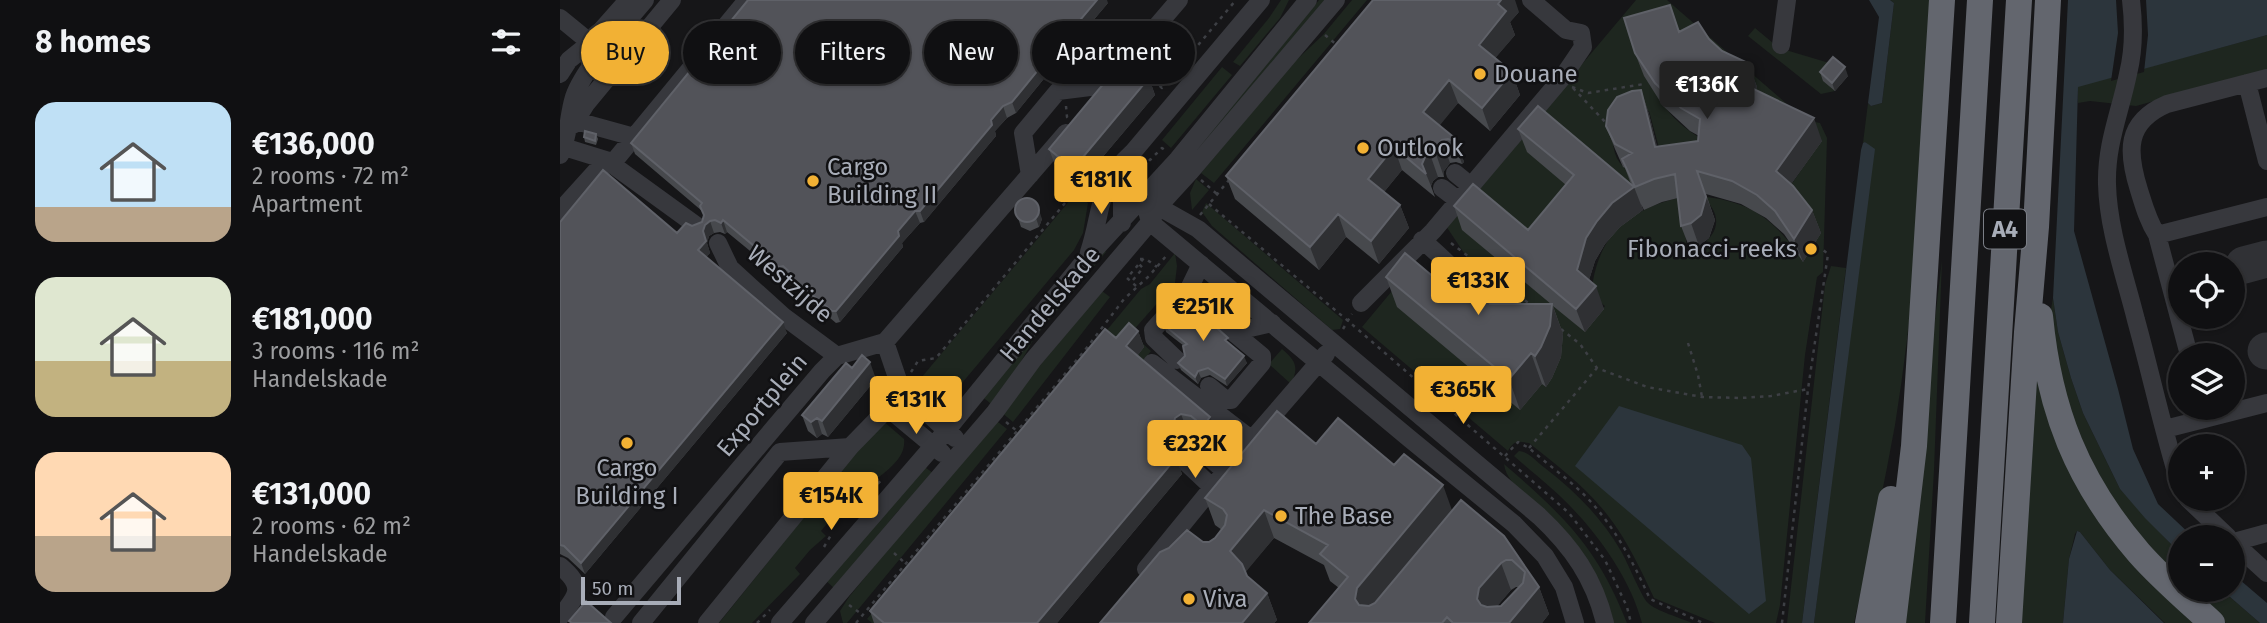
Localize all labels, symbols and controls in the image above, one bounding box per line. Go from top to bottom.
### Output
chip: Buy [581,21,669,84]
chip: Rent [683,21,781,84]
chip: Filters [795,21,910,84]
chip: New [924,21,1018,84]
chip: Apartment [1032,21,1195,84]
icon: filters [487,23,525,61]
text: 8 homes [35,24,151,60]
place label: Douane [1494,60,1578,88]
pin: €136K [1658,61,1756,121]
marker: Douane [1472,66,1488,82]
text: €136K [1675,70,1739,98]
text: €136,000 [252,126,375,162]
icon: home [91,130,175,214]
place label: Outlook [1377,134,1464,162]
marker: Outlook [1355,140,1371,156]
place label: Cargo Building II [827,153,937,209]
pin: €181K [1052,156,1150,216]
text: 2 rooms · 72 m² [252,162,409,190]
text: €181K [1070,165,1132,193]
marker: Cargo Building II [805,173,821,189]
text: Apartment [252,190,362,218]
road number: A4 [1984,210,2026,248]
place label: Fibonacci-reeks [1627,235,1797,263]
street label: Westzijde [742,239,838,329]
street label: Handelskade [994,241,1106,367]
marker: Fibonacci-reeks [1803,241,1819,257]
map controls [2168,252,2245,602]
button: locate [2168,252,2245,329]
pin: €133K [1429,258,1527,317]
text: €133K [1447,266,1509,294]
pin: €251K [1154,284,1252,343]
text: €251K [1172,292,1234,320]
text: €181,000 [252,301,373,337]
icon: home [91,305,175,389]
text: 3 rooms · 116 m² [252,337,420,365]
button: layers [2168,343,2245,420]
street label: Exportplein [711,348,813,462]
text: Handelskade [252,365,388,393]
pin: €365K [1414,366,1512,426]
text: €365K [1430,375,1496,403]
pin: €131K [867,376,965,436]
text: €131K [886,385,946,413]
pin: €232K [1146,420,1244,480]
text: €232K [1163,429,1227,457]
button: + [2168,434,2245,511]
marker: Cargo Building I [619,435,635,451]
place label: Cargo Building I [575,454,679,510]
pin: €154K [782,472,880,532]
text: €131,000 [252,476,371,512]
icon: home [91,480,175,564]
text: €154K [799,481,863,509]
place label: The Base [1295,502,1393,530]
marker: The Base [1273,508,1289,524]
text: 2 rooms · 62 m² [252,512,411,540]
button: − [2168,525,2245,602]
text: Handelskade [252,540,388,568]
scale bar [581,574,681,606]
text: 50 m [592,577,633,600]
place label: Viva [1203,585,1248,613]
marker: Viva [1181,591,1197,607]

